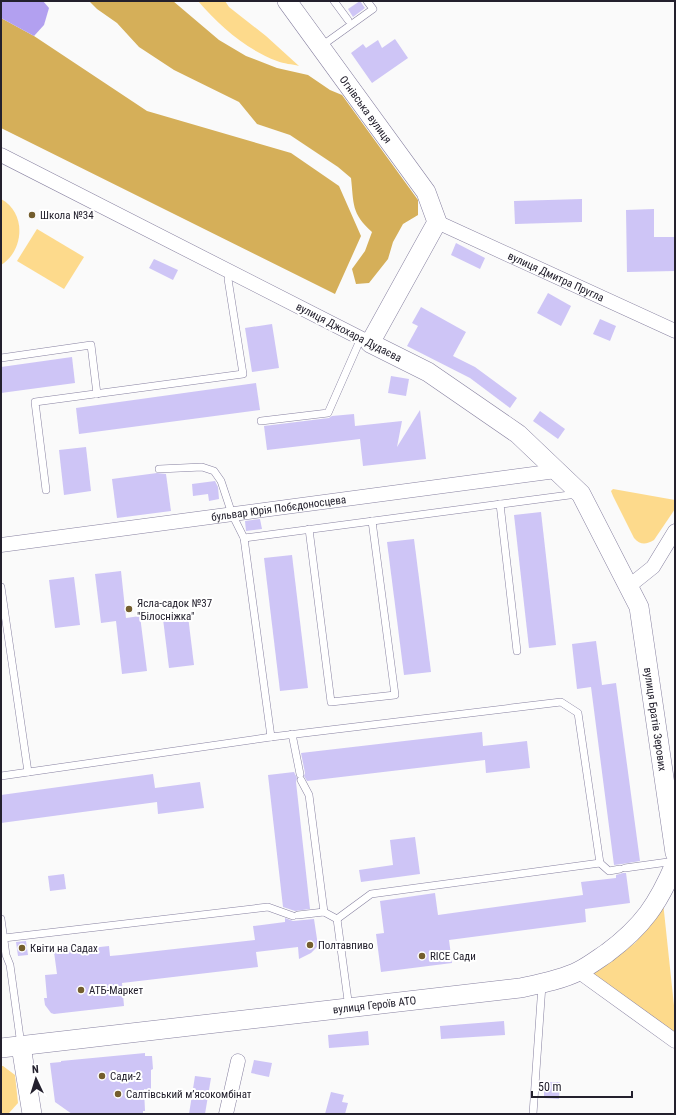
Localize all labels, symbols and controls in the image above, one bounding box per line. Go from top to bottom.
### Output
street label: Огнівська вулиця [337,73,394,146]
place label: Школа №34 [40,209,94,222]
marker: Школа №34 [27,210,37,220]
street label: вулиця Дмитра Пругла [506,249,606,305]
street label: вулиця Джохара Дудаєва [294,300,404,365]
street label: бульвар Юрія Побєдоносцева [210,493,347,524]
place label: Ясла-садок №37 "Білосніжка" [137,597,212,623]
marker: Ясла-садок №37 "Білосніжка" [124,604,134,614]
street label: вулиця Братів Зерових [641,667,669,772]
place label: Полтавпиво [318,939,374,952]
marker: Полтавпиво [305,940,315,950]
place label: Квіти на Садах [30,942,98,955]
marker: Квіти на Садах [17,943,27,953]
place label: RICE Сади [430,950,476,963]
marker: RICE Сади [417,951,427,961]
place label: АТБ-Маркет [89,984,143,997]
marker: АТБ-Маркет [76,985,86,995]
street label: вулиця Героїв АТО [332,994,417,1017]
north arrow [16,1059,56,1099]
text: N [32,1063,39,1076]
place label: Сади-2 [110,1070,141,1083]
marker: Сади-2 [97,1071,107,1081]
scale bar [532,1073,632,1099]
text: 50 m [538,1080,562,1094]
place label: Салтівський мʼясокомбінат [126,1088,252,1101]
marker: Салтівський мʼясокомбінат [113,1089,123,1099]

